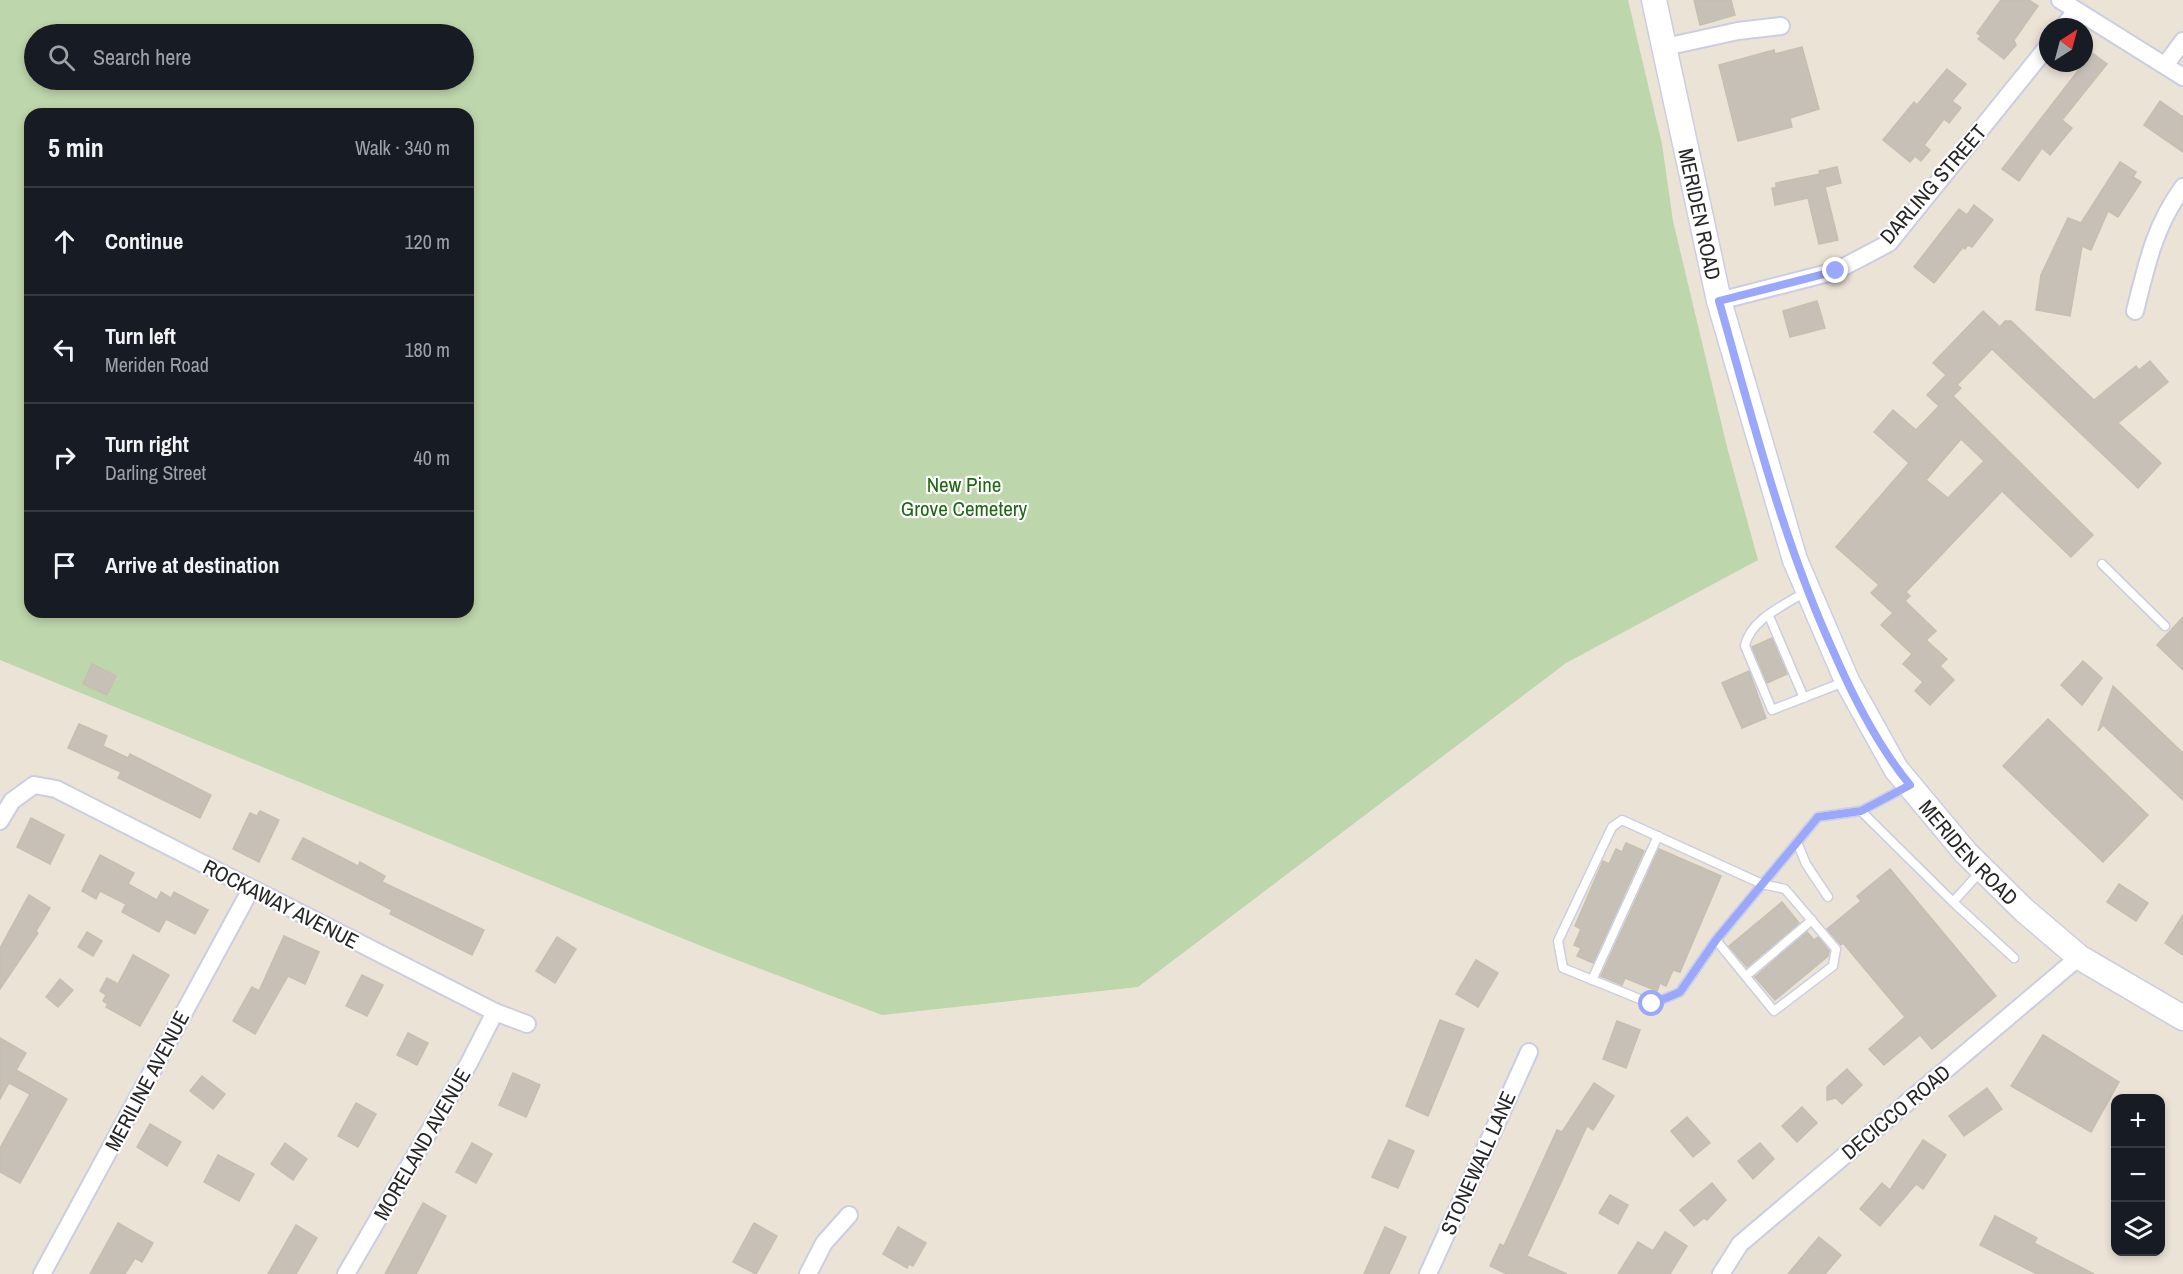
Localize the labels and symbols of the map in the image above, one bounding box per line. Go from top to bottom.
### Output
north arrow [2039,18,2093,72]
street label: DARLING STREET [1873,118,1993,250]
street label: MERIDEN ROAD [1672,145,1729,283]
route end [1822,257,1848,283]
park label: New Pine Grove Cemetery [901,470,1028,523]
street label: MERIDEN ROAD [1913,793,2025,911]
street label: ROCKAWAY AVENUE [198,852,364,956]
route start [1638,990,1664,1016]
street label: MERILINE AVENUE [98,1006,196,1156]
street label: DECICCO ROAD [1835,1058,1957,1166]
street label: MORELAND AVENUE [367,1063,477,1225]
street label: STONEWALL LANE [1433,1087,1523,1239]

